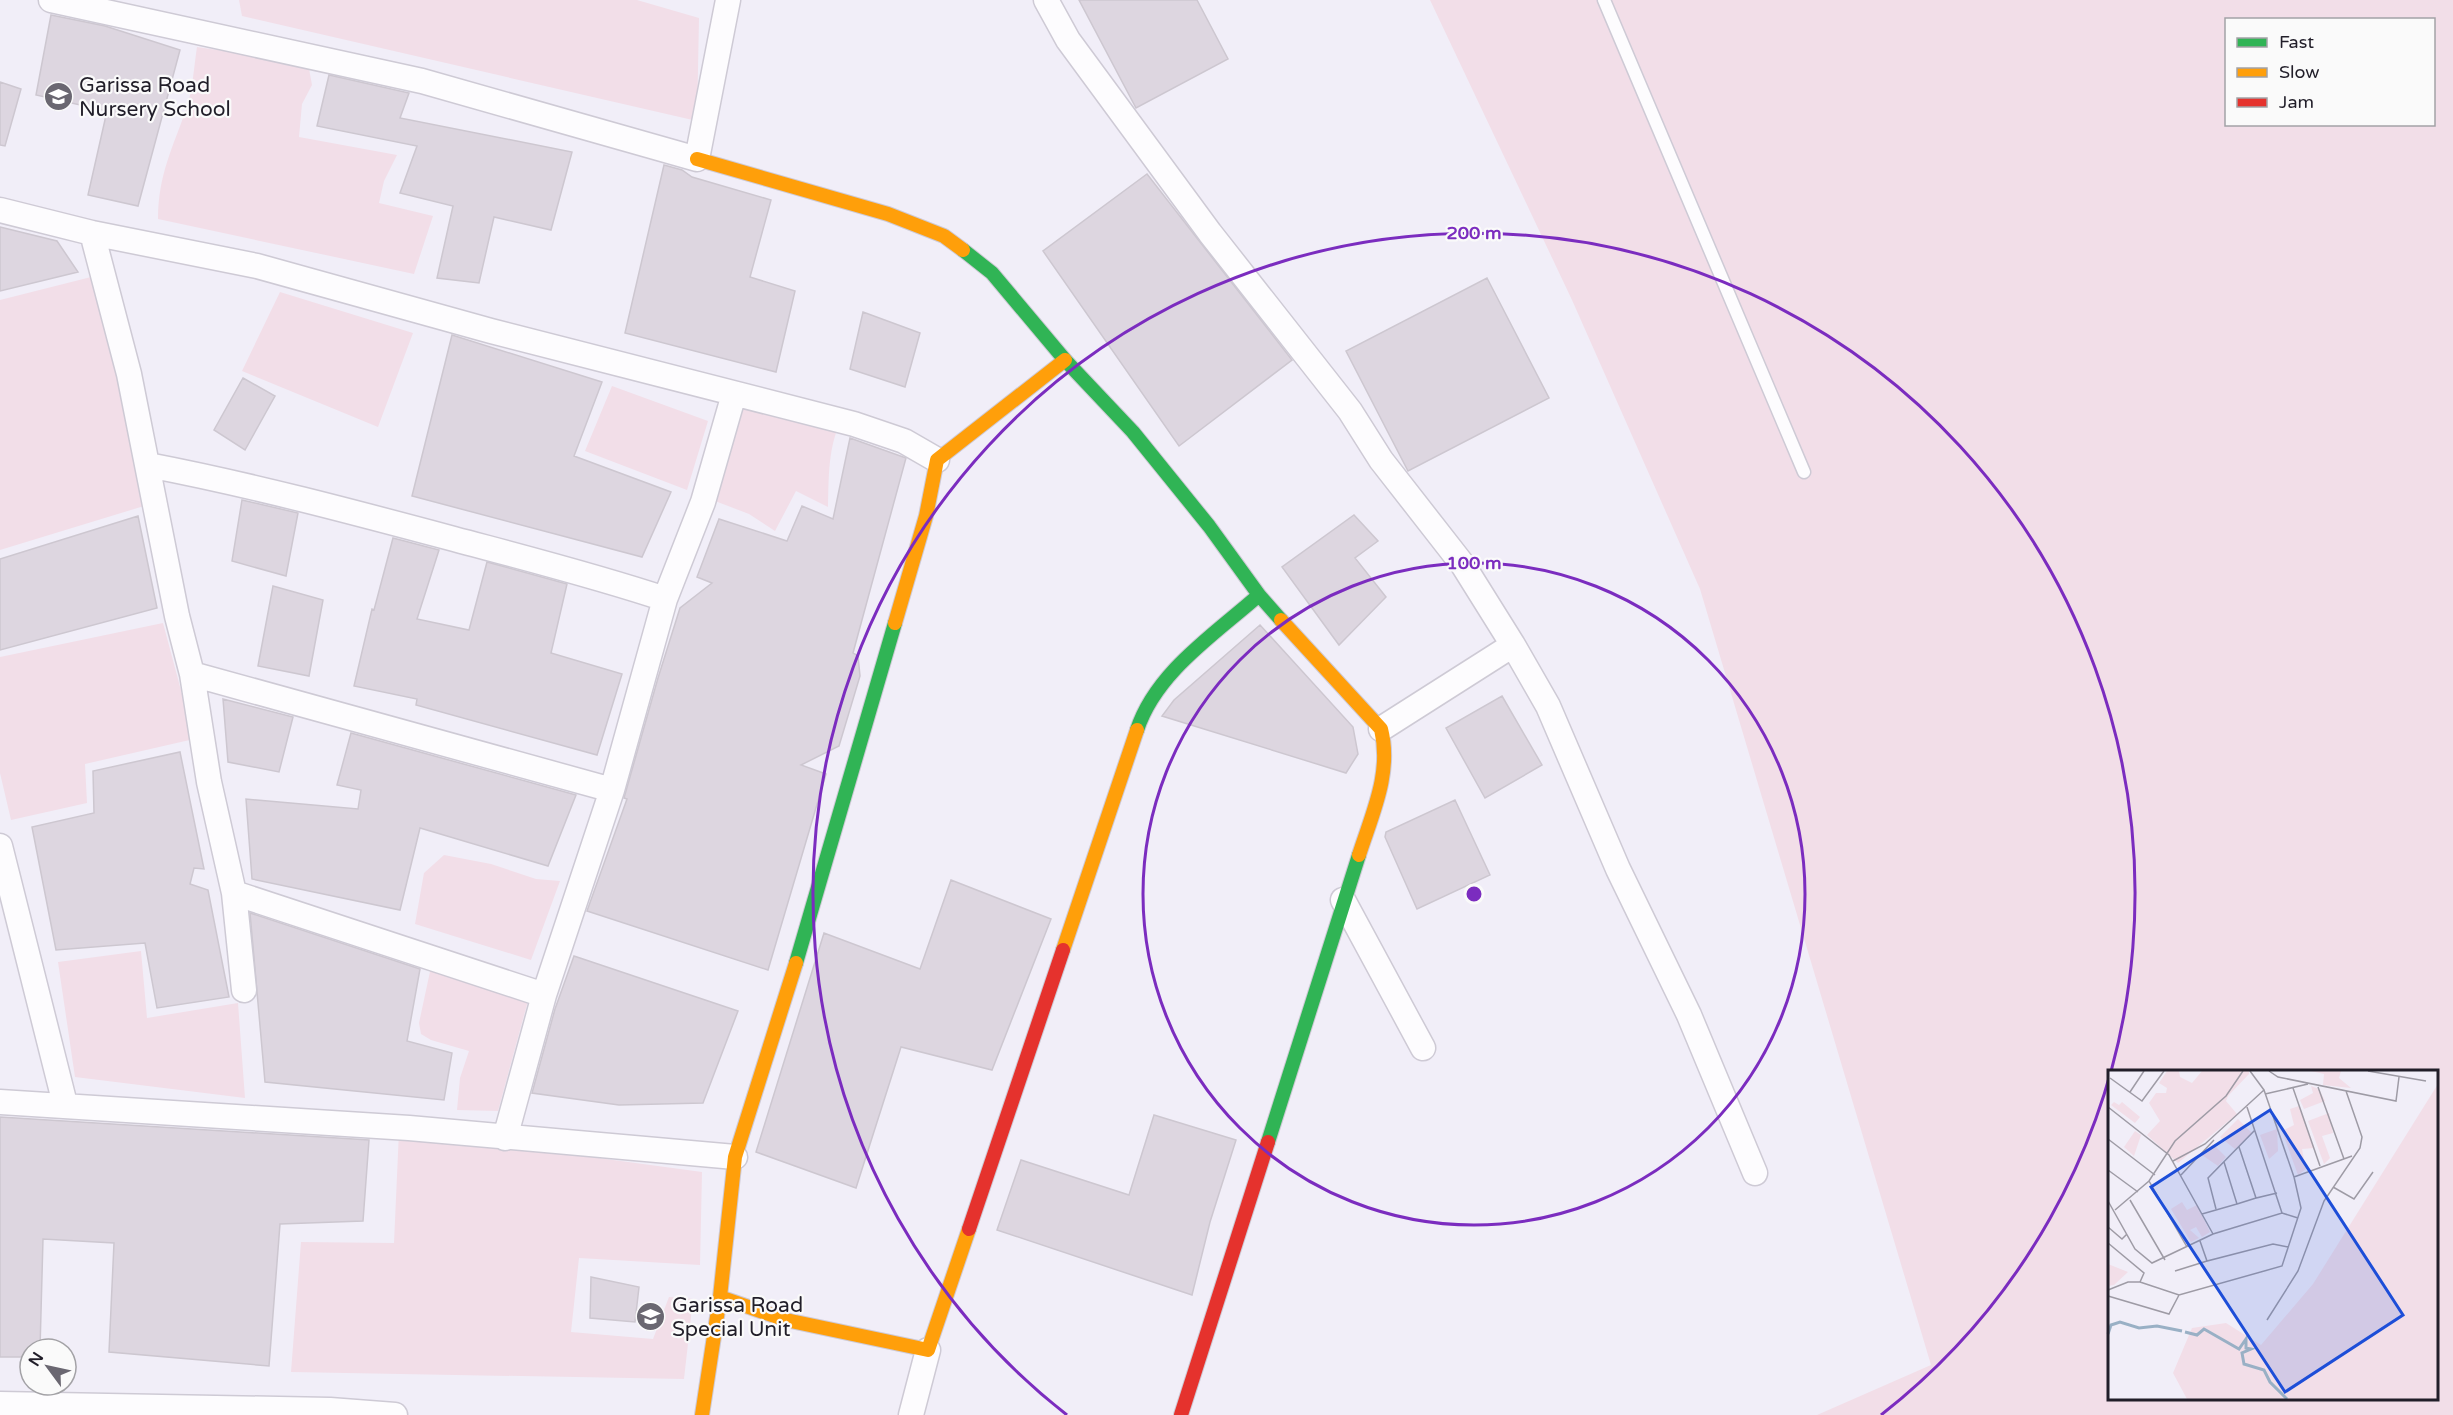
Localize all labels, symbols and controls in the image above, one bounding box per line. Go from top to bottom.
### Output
legend [2225,18,2435,126]
text: Fast [2279,31,2314,53]
text: Slow [2279,61,2320,83]
place label: Garissa Road Nursery School [79,73,231,122]
school or university icon: Garissa Road Nursery School [42,81,74,113]
text: Jam [2279,91,2314,113]
text: 200 m [1446,222,1502,244]
text: 100 m [1446,552,1502,574]
centre of rings [1464,884,1484,904]
inset map [2108,1070,2438,1400]
place label: Garissa Road Special Unit [672,1293,803,1342]
school or university icon: Garissa Road Special Unit [635,1301,667,1333]
north arrow [18,1337,78,1397]
text: N [24,1349,48,1370]

